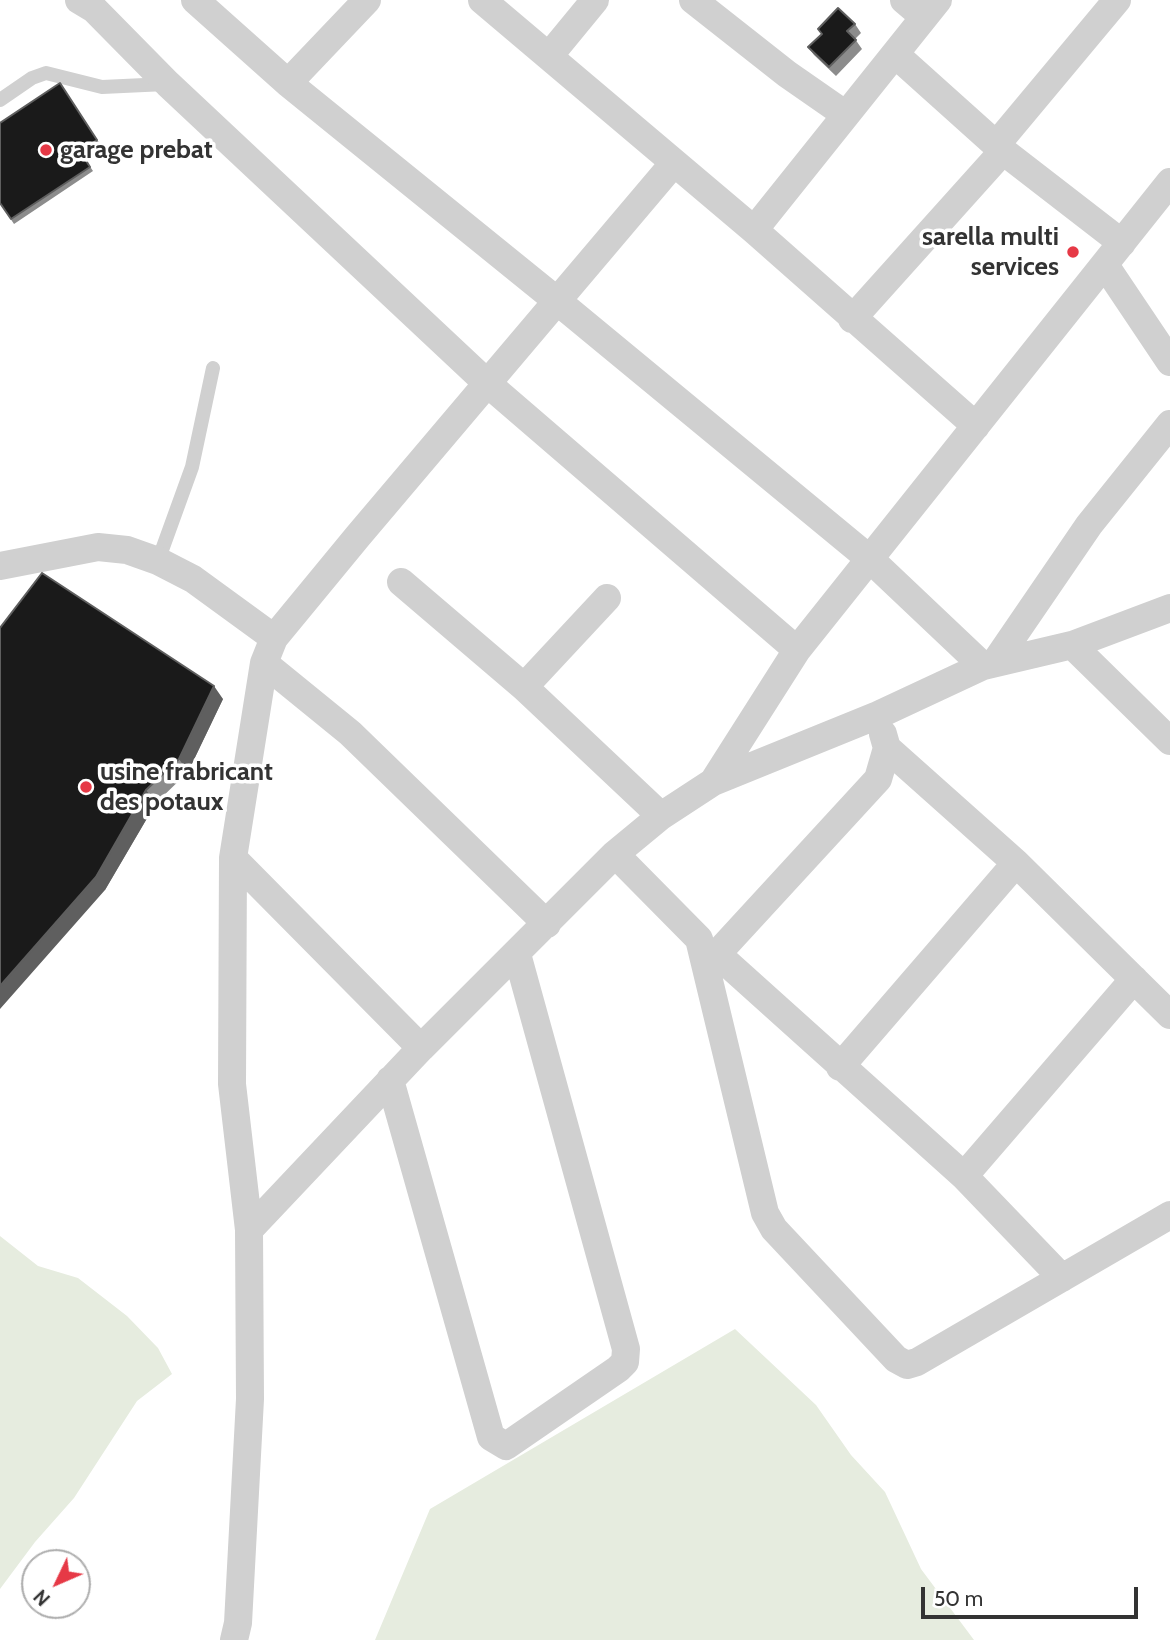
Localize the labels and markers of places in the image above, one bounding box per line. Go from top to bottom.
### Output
place label: garage prebat [60,134,213,166]
marker: garage prebat [38,142,54,158]
place label: sarella multi services [922,221,1059,282]
marker: sarella multi services [1065,244,1081,260]
place label: usine frabricant des potaux [100,756,273,818]
marker: usine frabricant des potaux [78,779,94,795]

